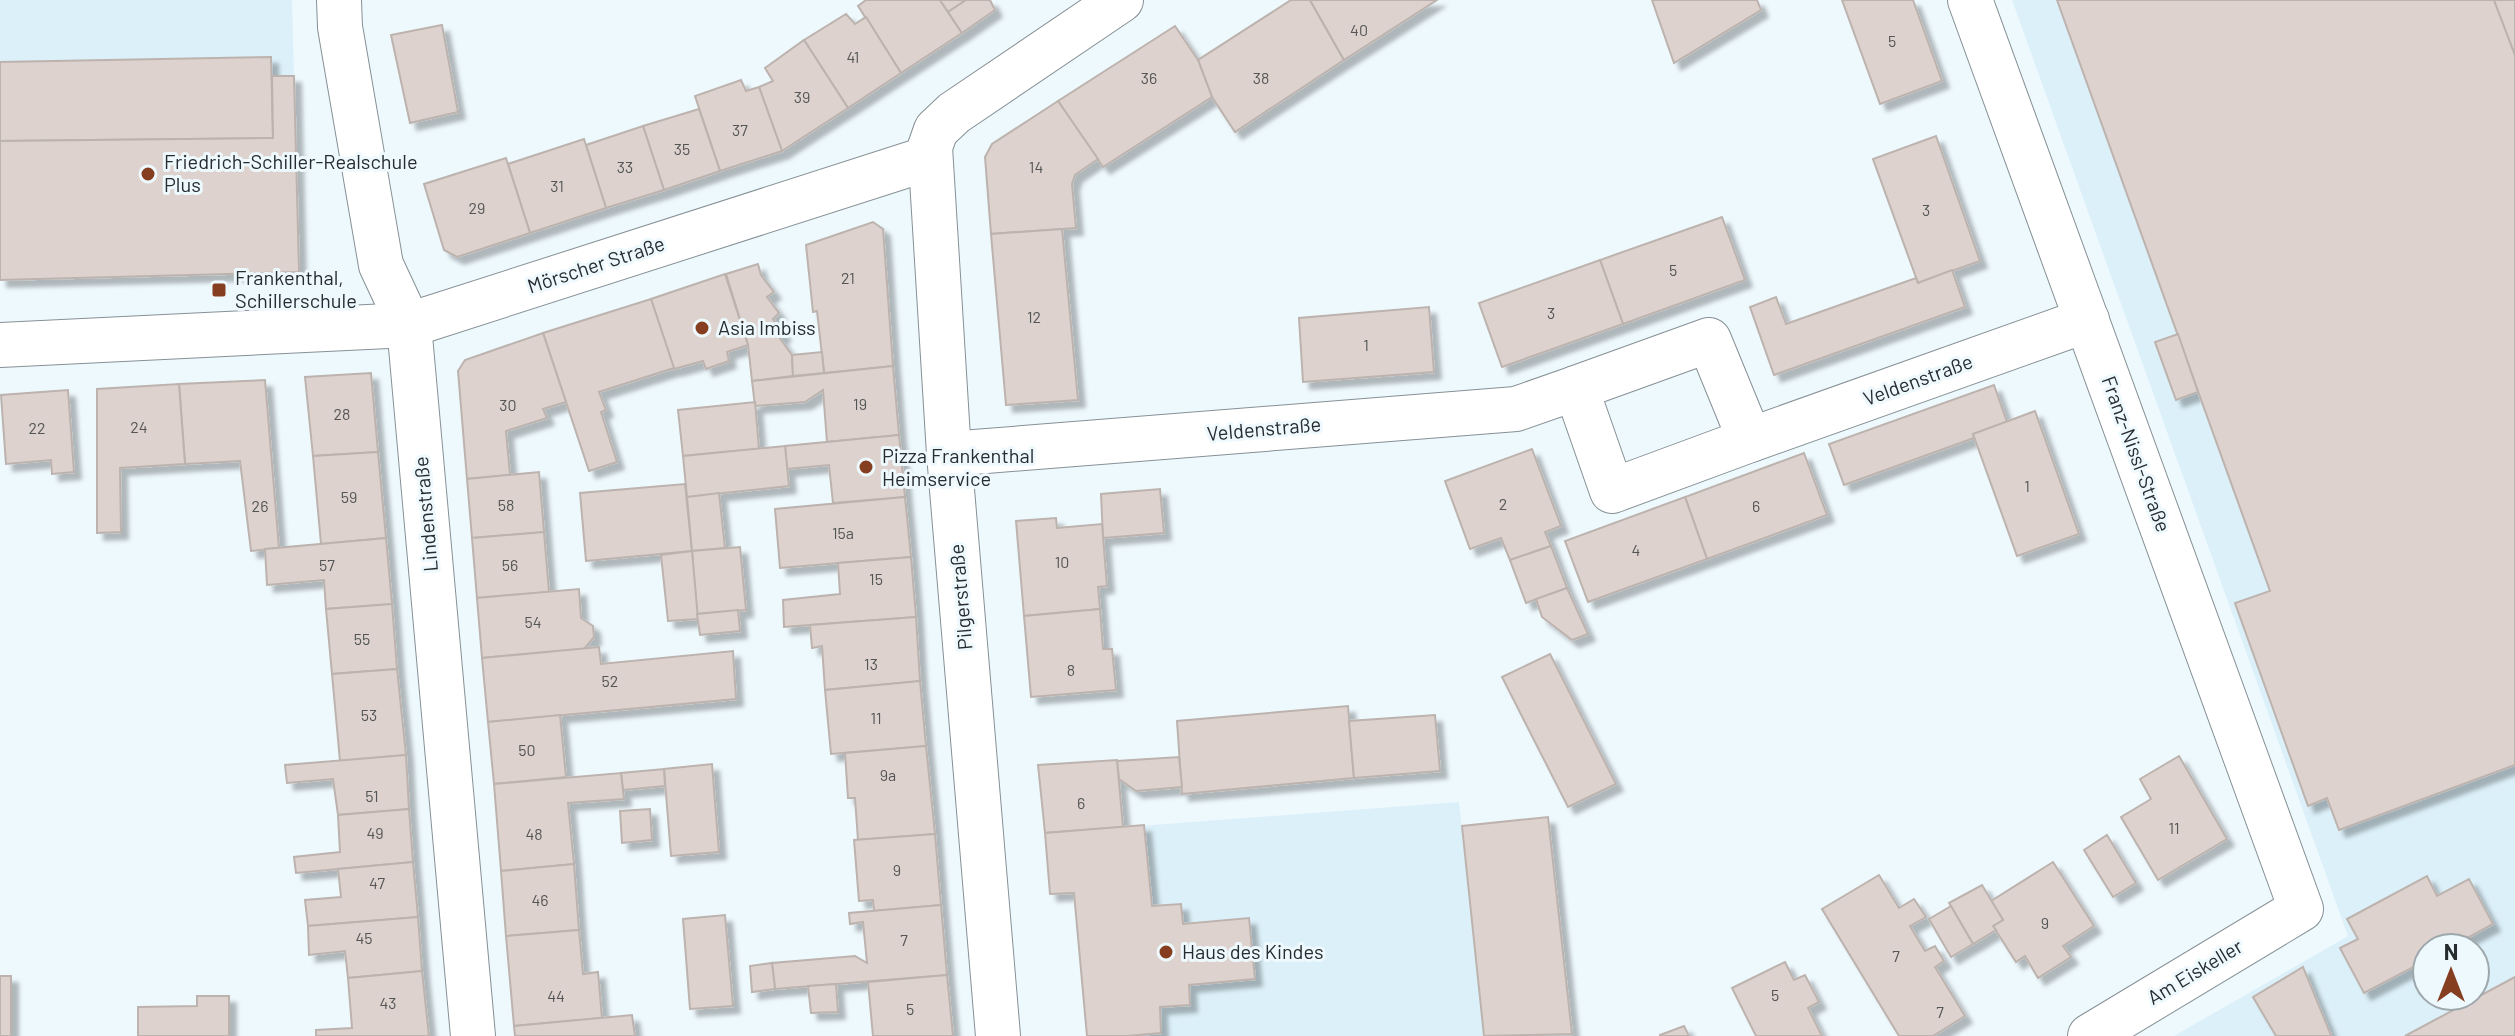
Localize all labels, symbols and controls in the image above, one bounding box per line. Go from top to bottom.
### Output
house number: 40 [1350,20,1368,39]
house number: 5 [1888,31,1896,50]
house number: 41 [847,47,859,66]
house number: 36 [1141,68,1157,87]
house number: 38 [1253,68,1269,87]
house number: 39 [794,87,810,106]
house number: 37 [732,120,748,139]
house number: 35 [674,139,690,158]
place label: Friedrich-Schiller-Realschule Plus [164,149,418,196]
house number: 33 [617,157,633,176]
house number: 14 [1029,157,1043,176]
marker: Friedrich-Schiller-Realschule Plus [139,165,157,183]
house number: 31 [550,176,564,195]
house number: 29 [469,198,485,217]
house number: 3 [1922,200,1930,219]
street label: Mörscher Straße [524,231,667,298]
house number: 5 [1669,260,1677,279]
place label: Frankenthal, Schillerschule [235,265,357,312]
house number: 21 [841,268,855,287]
marker: Frankenthal, Schillerschule [210,281,228,299]
house number: 3 [1547,303,1555,322]
house number: 12 [1027,307,1041,326]
place label: Asia Imbiss [718,315,816,339]
marker: Asia Imbiss [693,319,711,337]
house number: 1 [1363,335,1369,354]
street label: Veldenstraße [1860,348,1976,410]
street label: Franz-Nissl-Straße [2098,372,2176,535]
house number: 19 [853,394,867,413]
house number: 30 [499,395,517,414]
house number: 28 [334,404,350,423]
street label: Veldenstraße [1206,411,1322,445]
house number: 24 [130,417,148,436]
house number: 22 [28,418,46,437]
place label: Pizza Frankenthal Heimservice [882,443,1034,490]
street label: Lindenstraße [408,455,442,573]
marker: Pizza Frankenthal Heimservice [857,458,875,476]
house number: 1 [2024,476,2030,495]
house number: 59 [341,487,357,506]
house number: 2 [1499,494,1507,513]
house number: 58 [498,495,514,514]
house number: 26 [252,496,268,515]
house number: 6 [1752,496,1760,515]
house number: 15a [832,523,854,542]
house number: 4 [1632,540,1640,559]
street label: Pilgerstraße [943,543,977,651]
house number: 10 [1055,552,1069,571]
house number: 57 [319,555,335,574]
house number: 56 [502,555,518,574]
house number: 15 [869,569,883,588]
house number: 54 [524,612,542,631]
house number: 55 [354,629,370,648]
house number: 13 [864,654,878,673]
house number: 8 [1067,660,1075,679]
house number: 52 [602,671,618,690]
house number: 53 [361,705,377,724]
house number: 11 [870,708,882,727]
house number: 50 [518,740,536,759]
house number: 9a [880,765,896,784]
house number: 51 [365,786,379,805]
house number: 6 [1077,793,1085,812]
house number: 11 [2168,818,2180,837]
house number: 49 [366,823,384,842]
house number: 48 [525,824,543,843]
house number: 9 [893,860,901,879]
house number: 47 [369,873,385,892]
house number: 46 [531,890,549,909]
house number: 9 [2041,913,2049,932]
house number: 45 [355,928,373,947]
house number: 7 [900,930,908,949]
north arrow [2411,932,2491,1012]
street label: Am Eiskeller [2142,933,2247,1009]
text: N [2444,938,2458,964]
place label: Haus des Kindes [1182,939,1324,963]
marker: Haus des Kindes [1157,943,1175,961]
house number: 7 [1892,946,1900,965]
house number: 5 [1771,985,1779,1004]
house number: 44 [547,986,565,1005]
house number: 43 [379,993,397,1012]
house number: 5 [906,999,914,1018]
house number: 7 [1936,1002,1944,1021]

